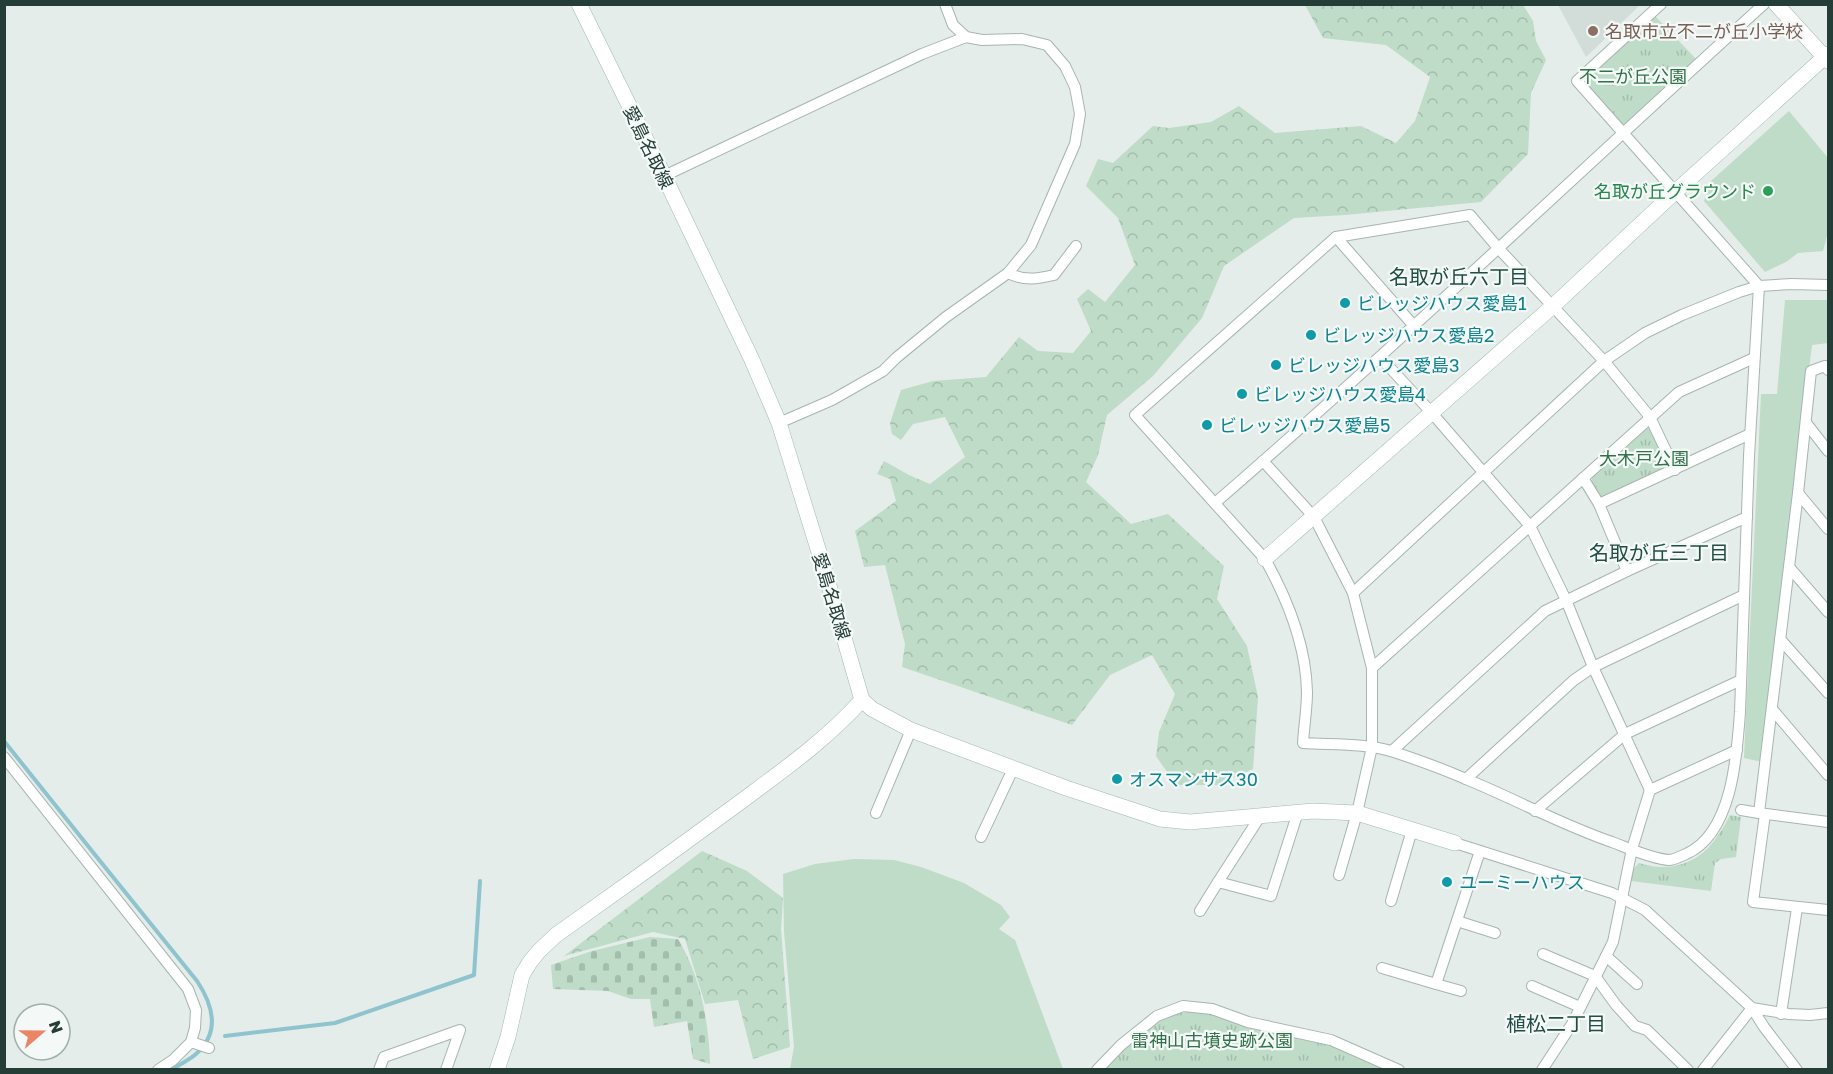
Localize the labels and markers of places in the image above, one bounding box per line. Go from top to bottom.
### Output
place label: 名取市立不二が丘小学校 [1605,20,1803,42]
marker: 名取市立不二が丘小学校 [1586,24,1600,38]
place label: 名取が丘グラウンド [1594,180,1756,202]
marker: 名取が丘グラウンド [1761,184,1775,198]
place label: ビレッジハウス愛島1 [1357,292,1527,314]
marker: ビレッジハウス愛島1 [1338,296,1352,310]
place label: ビレッジハウス愛島2 [1323,324,1494,346]
marker: ビレッジハウス愛島2 [1304,328,1318,342]
place label: ビレッジハウス愛島3 [1288,354,1459,376]
marker: ビレッジハウス愛島3 [1269,358,1283,372]
place label: ビレッジハウス愛島4 [1254,383,1426,405]
marker: ビレッジハウス愛島4 [1235,387,1249,401]
place label: ビレッジハウス愛島5 [1219,414,1390,436]
marker: ビレッジハウス愛島5 [1200,418,1214,432]
place label: オスマンサス30 [1129,768,1258,790]
marker: オスマンサス30 [1110,772,1124,786]
place label: ユーミーハウス [1459,871,1585,893]
marker: ユーミーハウス [1440,875,1454,889]

